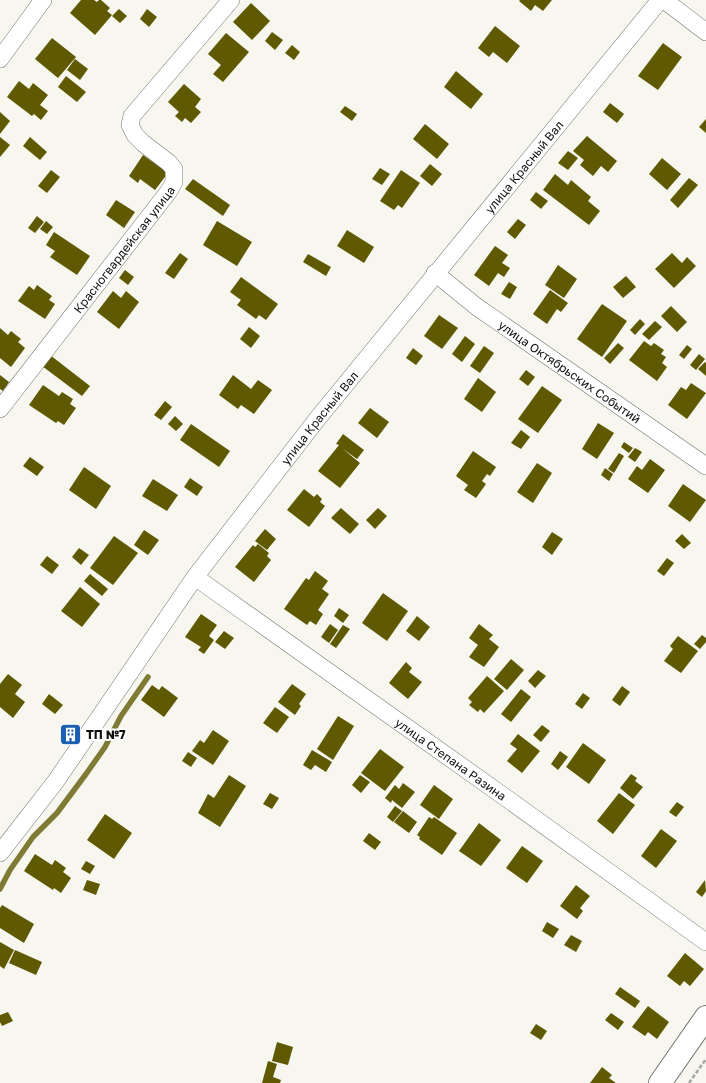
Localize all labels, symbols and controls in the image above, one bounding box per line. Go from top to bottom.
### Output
street label: улица Красный Вал [481,117,566,216]
street label: Красногвардейская улица [70,183,178,316]
street label: улица Октябрьских Событий [496,317,644,426]
street label: улица Красный Вал [277,368,361,468]
street label: улица Степана Разина [393,714,509,803]
building icon: ТП №7 [57,721,83,747]
place label: ТП №7 [86,727,126,742]

